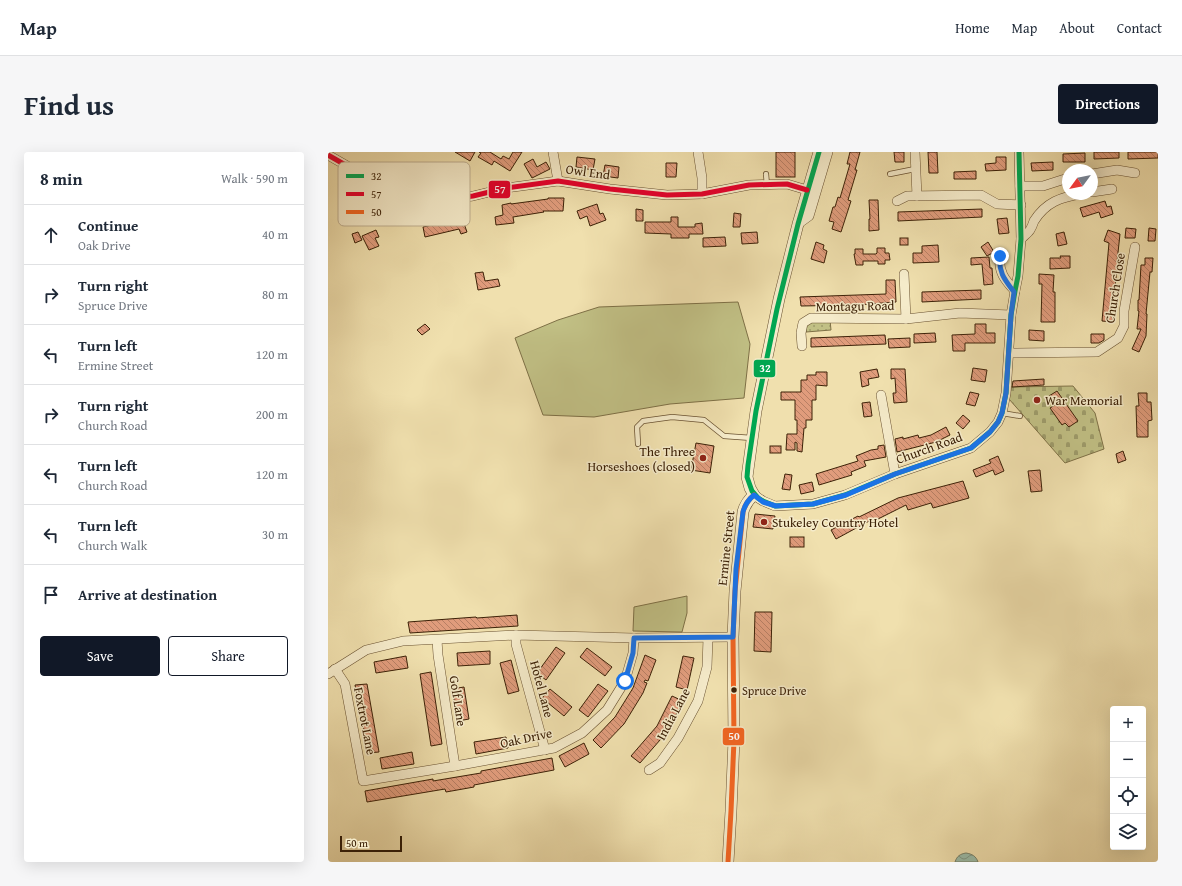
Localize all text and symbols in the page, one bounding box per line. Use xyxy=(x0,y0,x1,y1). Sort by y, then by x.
text: Map xyxy=(20,14,57,42)
text: Home xyxy=(955,18,990,38)
text: Map xyxy=(1012,18,1037,38)
text: About xyxy=(1059,18,1095,38)
text: Contact xyxy=(1117,18,1162,38)
text: Find us xyxy=(24,84,114,125)
button: Directions xyxy=(1058,84,1158,124)
street label: Owl End xyxy=(565,159,611,185)
legend xyxy=(338,162,470,226)
north arrow xyxy=(1062,164,1098,200)
text: 8 min xyxy=(40,166,82,191)
text: 32 xyxy=(371,168,382,184)
text: Walk · 590 m xyxy=(221,169,288,188)
line badge: 57 xyxy=(488,180,511,199)
text: 57 xyxy=(494,181,506,197)
text: 57 xyxy=(371,186,382,202)
text: 50 xyxy=(371,204,382,220)
text: Continue xyxy=(78,215,139,236)
icon: ahead xyxy=(40,224,62,246)
text: 40 m xyxy=(262,225,288,244)
text: Oak Drive xyxy=(78,236,131,255)
route end xyxy=(991,247,1009,265)
street label: Church Close xyxy=(1100,251,1130,325)
text: Turn right xyxy=(78,275,149,296)
icon: right xyxy=(40,284,62,306)
text: 80 m xyxy=(262,285,288,304)
text: Spruce Drive xyxy=(78,296,148,315)
street label: Montagu Road xyxy=(815,296,895,316)
text: Turn left xyxy=(78,335,137,356)
icon: left xyxy=(40,344,62,366)
text: 120 m xyxy=(256,345,288,364)
text: Ermine Street xyxy=(78,356,153,375)
line badge: 32 xyxy=(753,359,776,378)
text: 32 xyxy=(759,360,771,376)
place label: War Memorial xyxy=(1045,391,1123,410)
text: Turn right xyxy=(78,395,149,416)
marker: War Memorial xyxy=(1032,395,1042,405)
icon: right xyxy=(40,404,62,426)
text: 200 m xyxy=(256,405,288,424)
text: Church Road xyxy=(78,416,148,435)
street label: Church Road xyxy=(893,427,965,469)
place label: The Three Horseshoes (closed) xyxy=(587,442,695,476)
marker: The Three Horseshoes (closed) xyxy=(698,453,708,463)
text: Turn left xyxy=(78,455,137,476)
icon: left xyxy=(40,464,62,486)
text: 120 m xyxy=(256,465,288,484)
text: Church Road xyxy=(78,476,148,495)
street label: Ermine Street xyxy=(713,509,739,586)
place label: Stukeley Country Hotel xyxy=(772,513,899,532)
text: Turn left xyxy=(78,515,137,536)
marker: Stukeley Country Hotel xyxy=(759,517,769,527)
icon: left xyxy=(40,524,62,546)
text: 30 m xyxy=(262,525,288,544)
text: Church Walk xyxy=(78,536,147,555)
icon: arrive xyxy=(40,584,62,606)
text: Arrive at destination xyxy=(78,584,217,605)
button: Save xyxy=(40,636,160,676)
button: Share xyxy=(168,636,288,676)
street label: Hotel Lane xyxy=(525,658,559,720)
route start xyxy=(616,672,634,690)
street label: Golf Lane xyxy=(445,674,471,728)
place label: Spruce Drive xyxy=(742,682,807,699)
street label: India Lane xyxy=(651,684,695,744)
marker: Spruce Drive xyxy=(729,685,739,695)
street label: Foxtrot Lane xyxy=(349,686,381,756)
map controls xyxy=(1110,706,1146,850)
button: + xyxy=(1110,706,1146,742)
street label: Oak Drive xyxy=(498,723,554,753)
line badge: 50 xyxy=(722,727,745,746)
text: 50 xyxy=(728,728,740,744)
button: − xyxy=(1110,742,1146,778)
button: locate xyxy=(1110,778,1146,814)
button: layers xyxy=(1110,814,1146,850)
scale bar xyxy=(340,834,402,853)
text: 50 m xyxy=(346,835,368,851)

